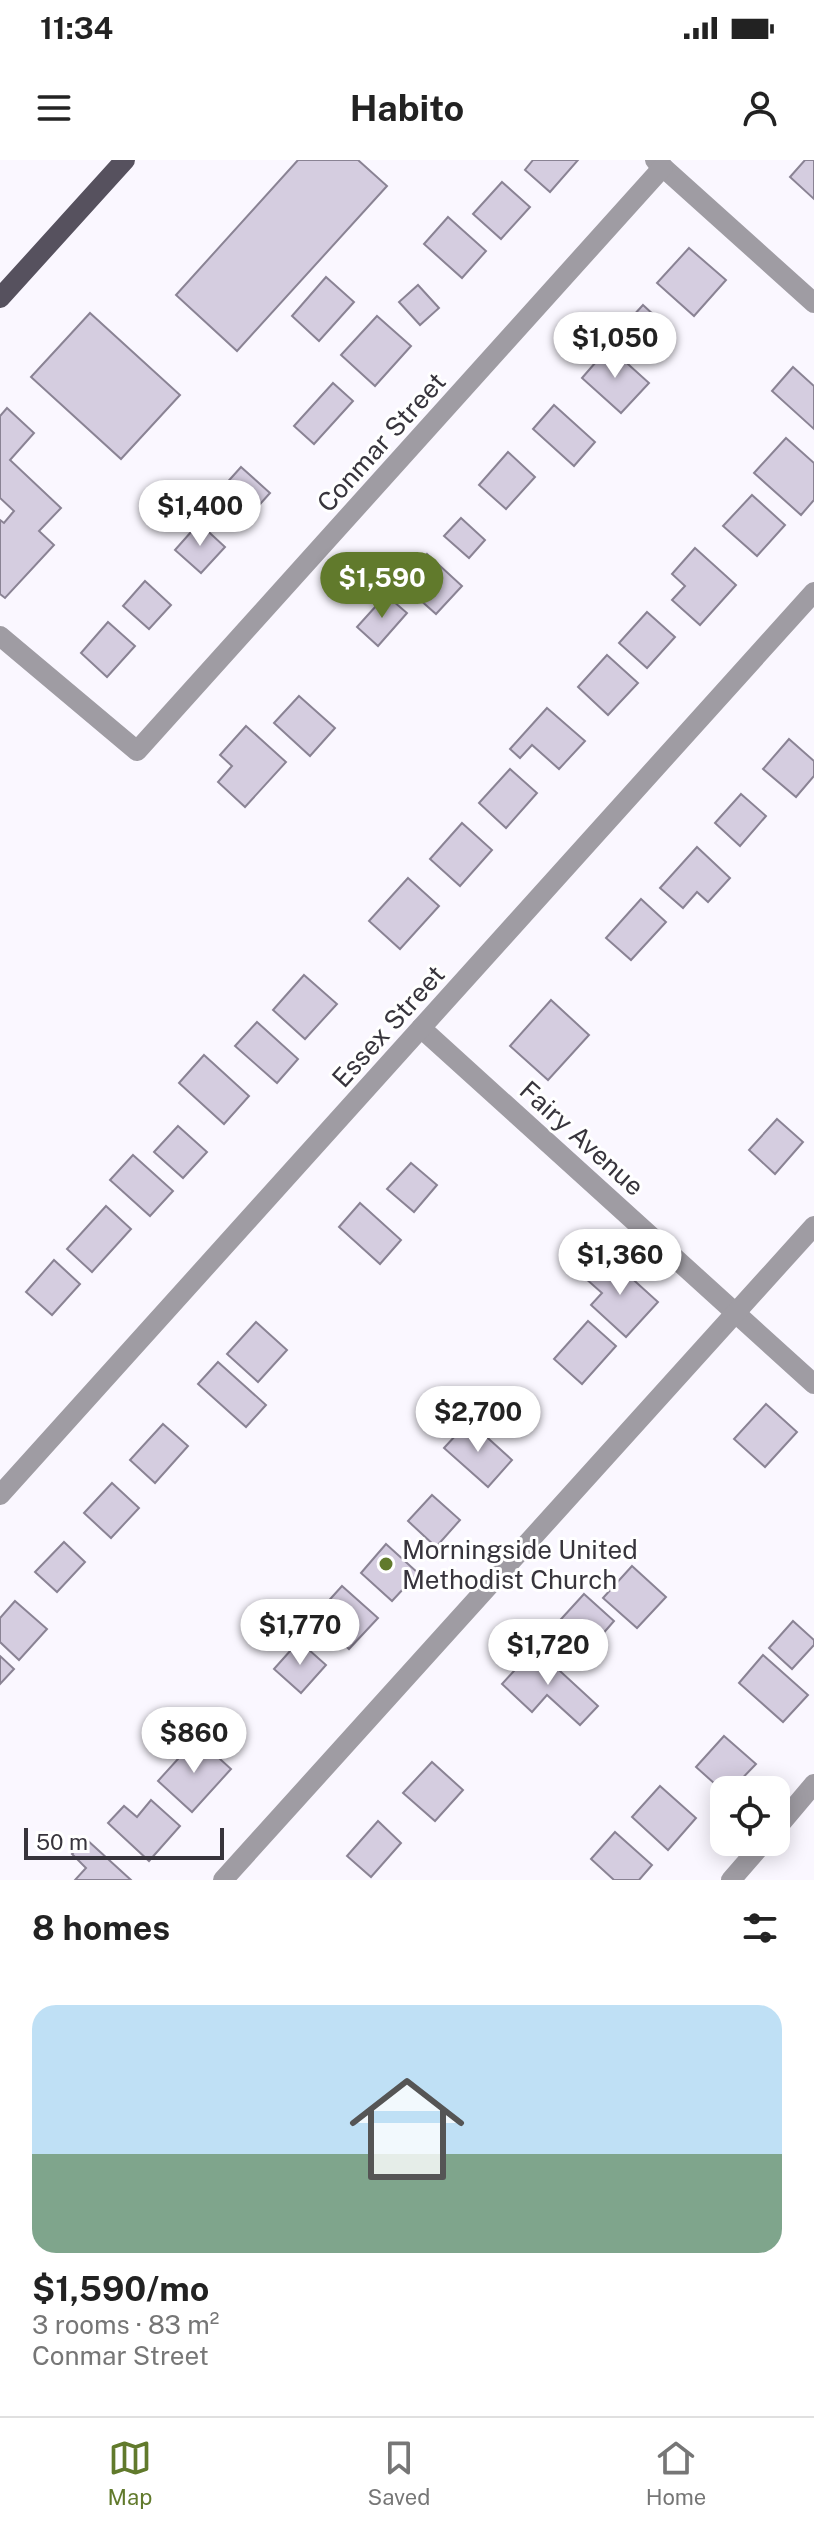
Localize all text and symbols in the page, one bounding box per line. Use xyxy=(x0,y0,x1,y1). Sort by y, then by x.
text: 11:34 xyxy=(40,10,113,46)
icon: menu xyxy=(32,86,76,130)
icon: person xyxy=(738,86,782,130)
text: Habito xyxy=(350,87,464,129)
pin: $1,050 xyxy=(550,312,680,380)
text: $1,050 xyxy=(571,322,659,353)
street label: Conmar Street xyxy=(310,366,452,518)
pin: $1,400 xyxy=(135,480,265,548)
text: $1,400 xyxy=(157,490,243,521)
pin: $1,590 xyxy=(317,552,447,620)
text: $1,590 xyxy=(338,562,426,593)
street label: Essex Street xyxy=(325,959,451,1093)
street label: Fairy Avenue xyxy=(514,1074,650,1202)
pin: $1,360 xyxy=(555,1229,685,1297)
text: $1,360 xyxy=(576,1239,664,1270)
pin: $2,700 xyxy=(413,1386,543,1454)
text: $2,700 xyxy=(434,1396,522,1427)
place label: Morningside United Methodist Church xyxy=(402,1534,638,1595)
marker: Morningside United Methodist Church xyxy=(377,1555,395,1573)
pin: $1,770 xyxy=(235,1599,365,1667)
text: $1,770 xyxy=(258,1609,342,1640)
pin: $1,720 xyxy=(483,1619,613,1687)
text: $1,720 xyxy=(506,1629,590,1660)
pin: $860 xyxy=(147,1707,241,1775)
text: $860 xyxy=(160,1717,228,1748)
map controls xyxy=(710,1776,790,1856)
button: locate xyxy=(710,1776,790,1856)
scale bar xyxy=(24,1824,224,1860)
text: 50 m xyxy=(36,1829,88,1855)
icon: filters xyxy=(738,1906,782,1950)
text: 8 homes xyxy=(32,1908,170,1948)
icon: home xyxy=(335,2057,479,2201)
text: $1,590/mo xyxy=(32,2269,209,2309)
text: 3 rooms · 83 m² xyxy=(32,2309,219,2340)
text: Conmar Street xyxy=(32,2340,209,2371)
tab: Map xyxy=(108,2436,152,2510)
tab: Saved xyxy=(368,2436,430,2510)
tab: Home xyxy=(646,2436,706,2510)

